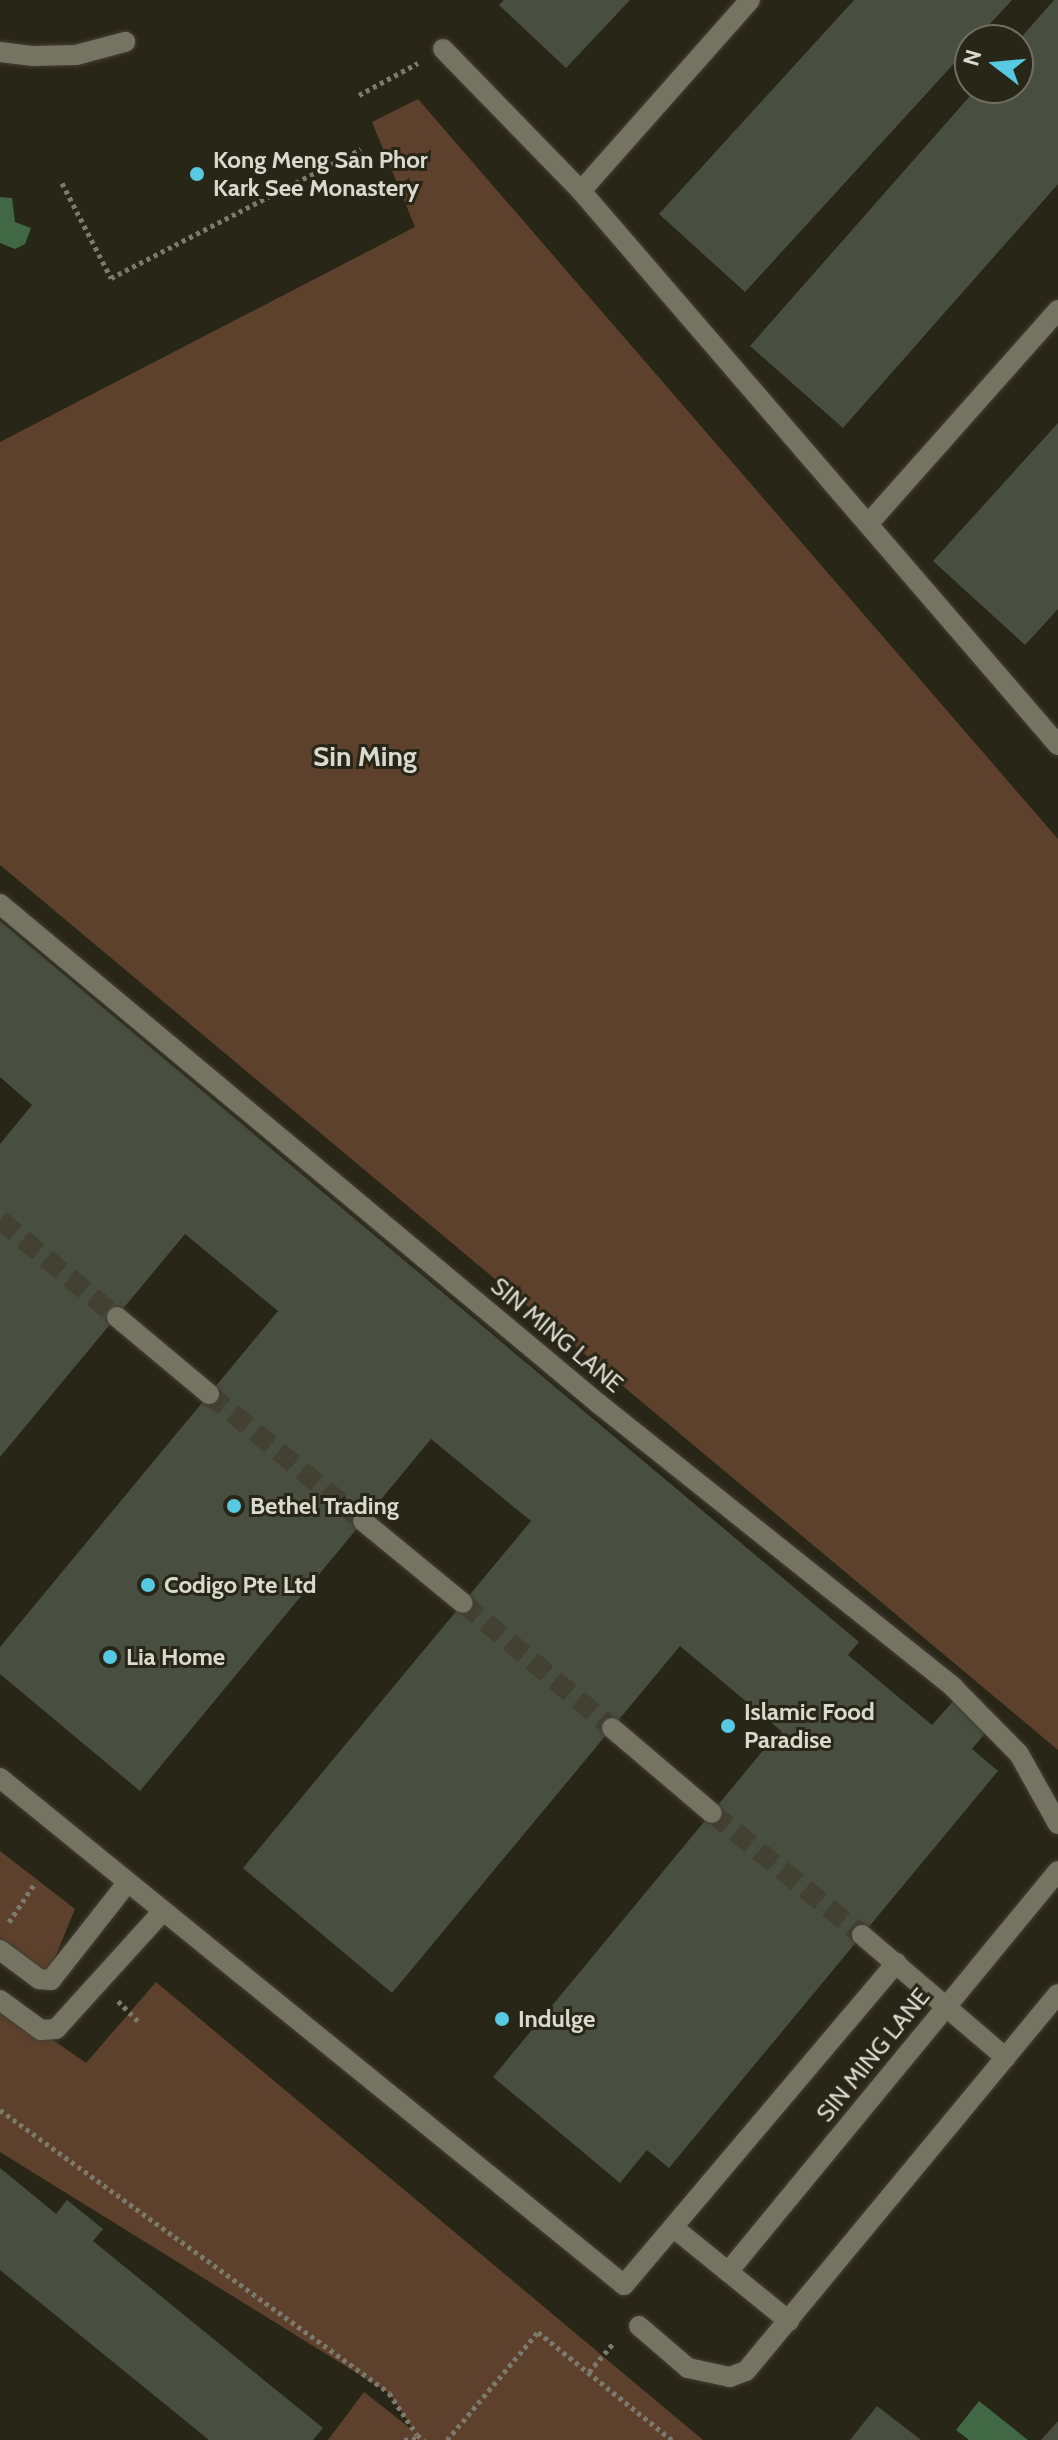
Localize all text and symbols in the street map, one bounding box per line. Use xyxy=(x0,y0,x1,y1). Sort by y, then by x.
north arrow xyxy=(954,24,1034,104)
text: N xyxy=(957,47,987,69)
place label: Kong Meng San Phor Kark See Monastery xyxy=(213,146,428,202)
marker: Kong Meng San Phor Kark See Monastery xyxy=(188,165,206,183)
district label: Sin Ming xyxy=(313,739,417,773)
street label: SIN MING LANE xyxy=(485,1271,629,1399)
place label: Bethel Trading xyxy=(250,1492,399,1520)
marker: Bethel Trading xyxy=(225,1497,243,1515)
place label: Codigo Pte Ltd xyxy=(164,1571,316,1599)
marker: Codigo Pte Ltd xyxy=(139,1576,157,1594)
place label: Lia Home xyxy=(126,1643,225,1671)
marker: Lia Home xyxy=(101,1648,119,1666)
place label: Islamic Food Paradise xyxy=(744,1698,875,1754)
marker: Islamic Food Paradise xyxy=(719,1717,737,1735)
street label: SIN MING LANE xyxy=(810,1982,936,2128)
place label: Indulge xyxy=(518,2005,595,2033)
marker: Indulge xyxy=(493,2010,511,2028)

